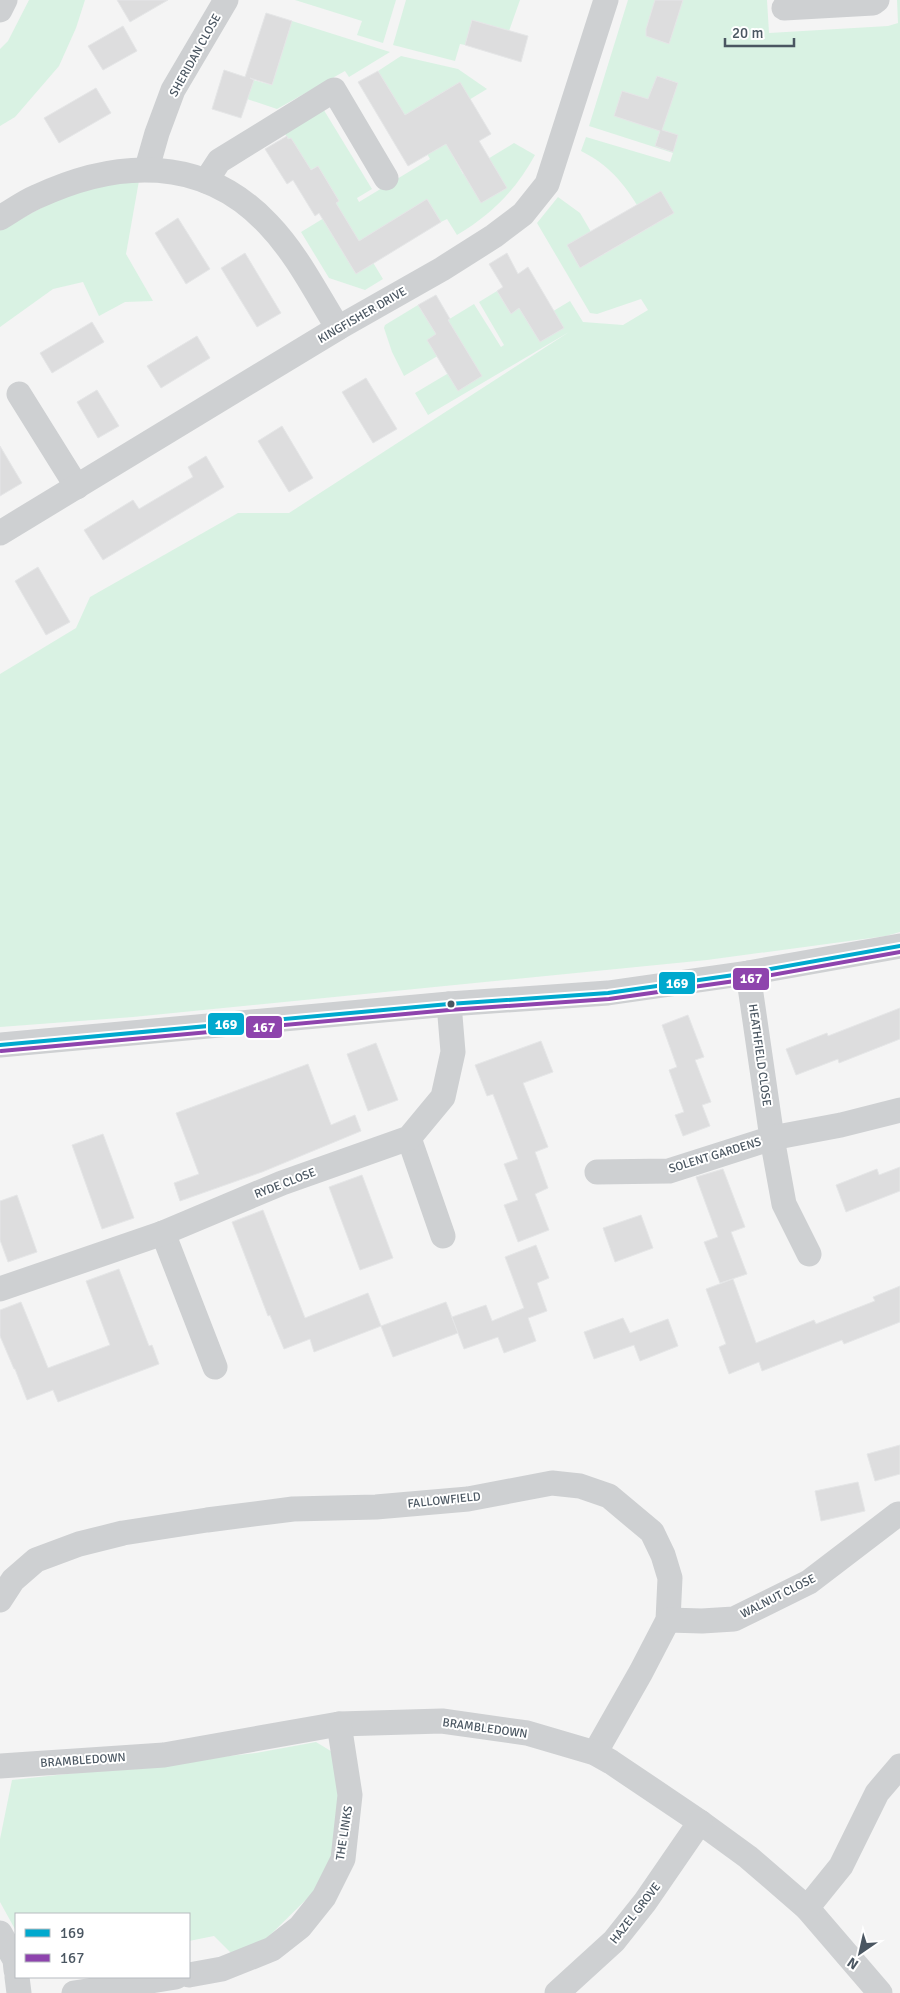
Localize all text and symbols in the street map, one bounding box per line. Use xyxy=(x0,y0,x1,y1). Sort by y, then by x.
street label: SHERIDAN CLOSE xyxy=(166,11,225,99)
scale bar xyxy=(725,15,794,47)
text: 20 m xyxy=(732,24,763,42)
street label: KINGFISHER DRIVE xyxy=(315,284,409,347)
line badge: 167 xyxy=(732,967,770,991)
text: 167 xyxy=(740,970,763,987)
line badge: 169 xyxy=(658,971,696,995)
text: 169 xyxy=(666,975,689,992)
unlabelled marker xyxy=(446,999,456,1009)
street label: HEATHFIELD CLOSE xyxy=(745,1003,774,1107)
line badge: 169 xyxy=(207,1012,245,1036)
line badge: 167 xyxy=(245,1015,283,1039)
text: 169 xyxy=(215,1016,238,1033)
text: 167 xyxy=(253,1019,276,1036)
street label: SOLENT GARDENS xyxy=(667,1134,763,1177)
street label: RYDE CLOSE xyxy=(252,1165,318,1202)
street label: FALLOWFIELD xyxy=(407,1489,482,1512)
street label: WALNUT CLOSE xyxy=(738,1571,819,1622)
street label: BRAMBLEDOWN xyxy=(441,1715,528,1742)
street label: BRAMBLEDOWN xyxy=(40,1750,126,1771)
street label: THE LINKS xyxy=(333,1804,356,1861)
street label: HAZEL GROVE xyxy=(607,1879,664,1947)
legend xyxy=(15,1913,190,1978)
text: 169 xyxy=(60,1924,84,1942)
north arrow xyxy=(835,1928,885,1978)
text: 167 xyxy=(60,1949,84,1967)
text: N xyxy=(844,1954,862,1973)

